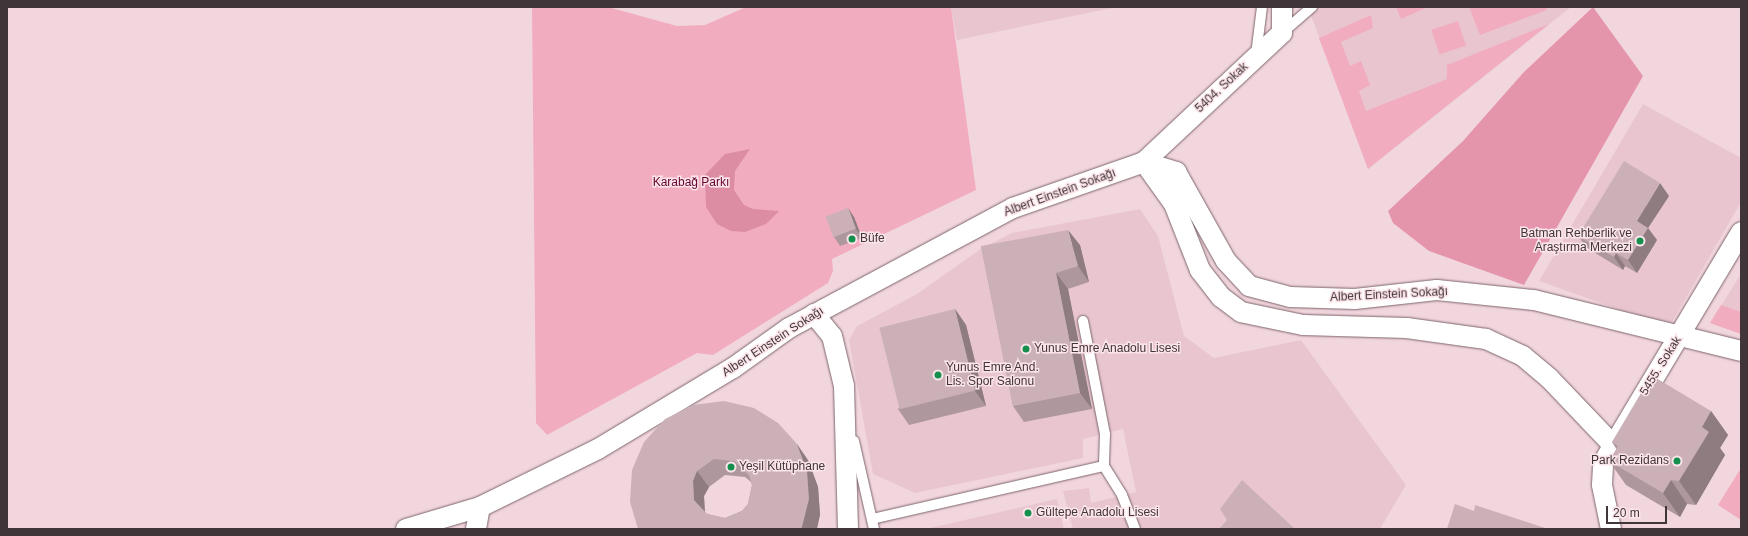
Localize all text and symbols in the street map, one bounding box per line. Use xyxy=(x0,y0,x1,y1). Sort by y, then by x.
street label: 5404. Sokak xyxy=(1193,60,1251,116)
street label: Albert Einstein Sokağı xyxy=(1002,166,1118,220)
park label: Karabağ Parkı xyxy=(653,176,729,190)
place label: Batman Rehberlik ve Araştırma Merkezi xyxy=(1521,227,1632,255)
place label: Büfe xyxy=(860,232,885,246)
marker: Büfe xyxy=(847,234,857,244)
marker: Batman Rehberlik ve Araştırma Merkezi xyxy=(1635,236,1645,246)
street label: Albert Einstein Sokağı xyxy=(1330,285,1448,305)
street label: Albert Einstein Sokağı xyxy=(720,304,826,380)
street label: 5455. Sokak xyxy=(1637,334,1685,398)
place label: Yunus Emre Anadolu Lisesi xyxy=(1034,342,1181,356)
marker: Yunus Emre Anadolu Lisesi xyxy=(1021,344,1031,354)
place label: Yunus Emre And. Lis. Spor Salonu xyxy=(946,361,1039,389)
marker: Yunus Emre And. Lis. Spor Salonu xyxy=(933,370,943,380)
place label: Park Rezidans xyxy=(1591,454,1669,468)
marker: Park Rezidans xyxy=(1672,456,1682,466)
place label: Yeşil Kütüphane xyxy=(739,460,825,474)
marker: Yeşil Kütüphane xyxy=(726,462,736,472)
scale bar xyxy=(1608,498,1669,524)
place label: Gültepe Anadolu Lisesi xyxy=(1036,506,1159,520)
text: 20 m xyxy=(1613,506,1640,520)
marker: Gültepe Anadolu Lisesi xyxy=(1023,508,1033,518)

